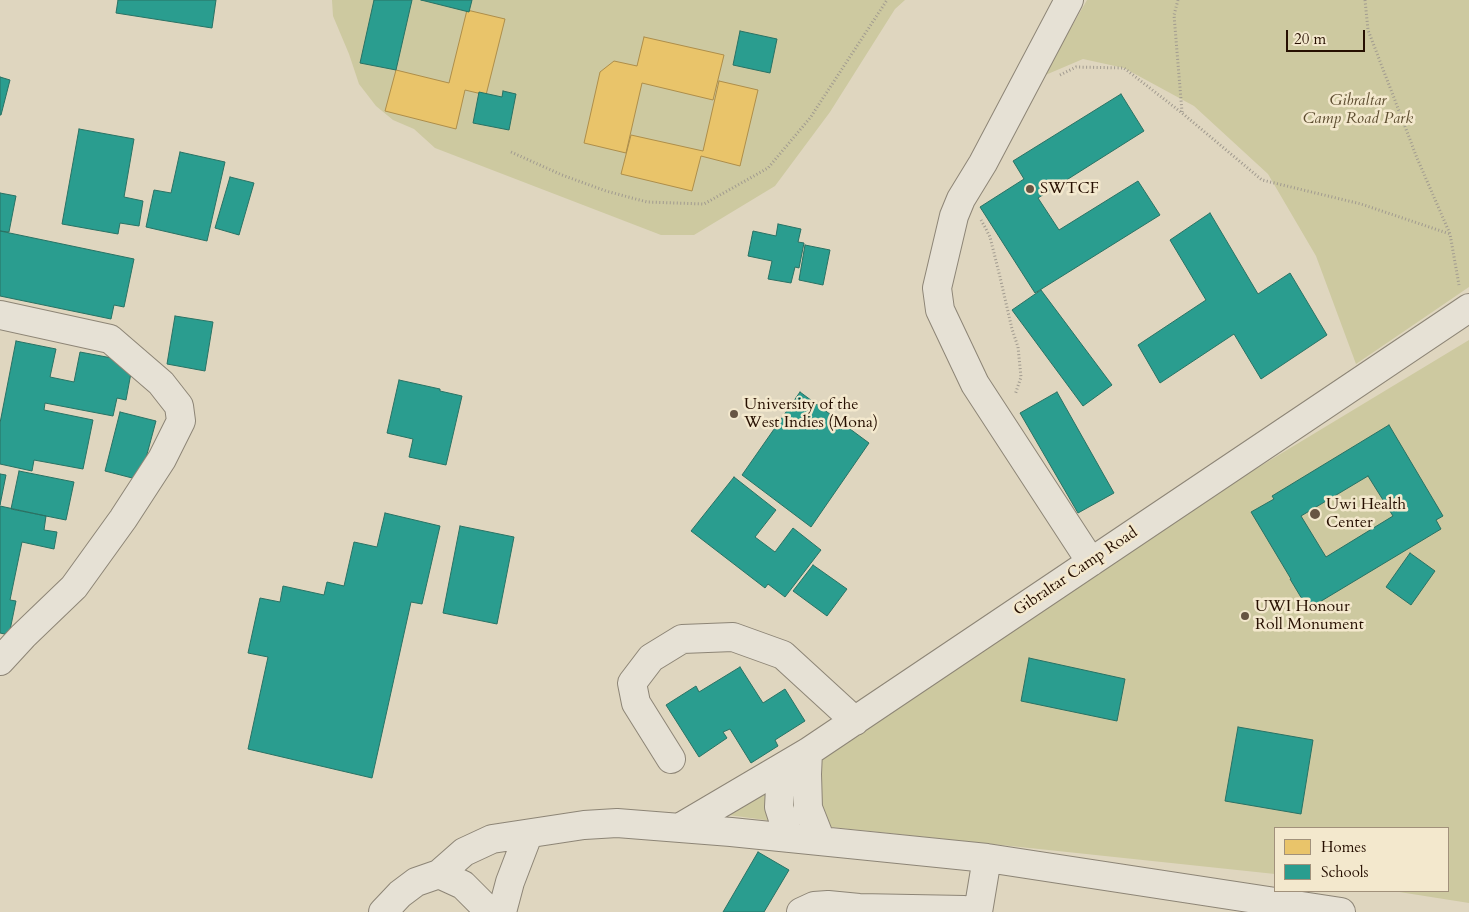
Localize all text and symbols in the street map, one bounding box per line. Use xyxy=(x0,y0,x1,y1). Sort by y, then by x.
scale bar xyxy=(1289,20,1368,52)
text: 20 m xyxy=(1294,29,1326,49)
park label: Gibraltar Camp Road Park xyxy=(1303,91,1413,129)
place label: SWTCF xyxy=(1040,179,1099,199)
marker: SWTCF xyxy=(1024,183,1036,195)
place label: University of the West Indies (Mona) xyxy=(744,395,878,433)
marker: University of the West Indies (Mona) xyxy=(728,408,740,420)
place label: Uwi Health Center xyxy=(1326,495,1406,533)
marker: Uwi Health Center xyxy=(1308,507,1322,521)
street label: Gibraltar Camp Road xyxy=(1010,523,1142,621)
place label: UWI Honour Roll Monument xyxy=(1255,597,1364,635)
marker: UWI Honour Roll Monument xyxy=(1239,610,1251,622)
legend xyxy=(1274,827,1449,892)
text: Homes xyxy=(1321,837,1366,857)
text: Schools xyxy=(1321,862,1369,882)

